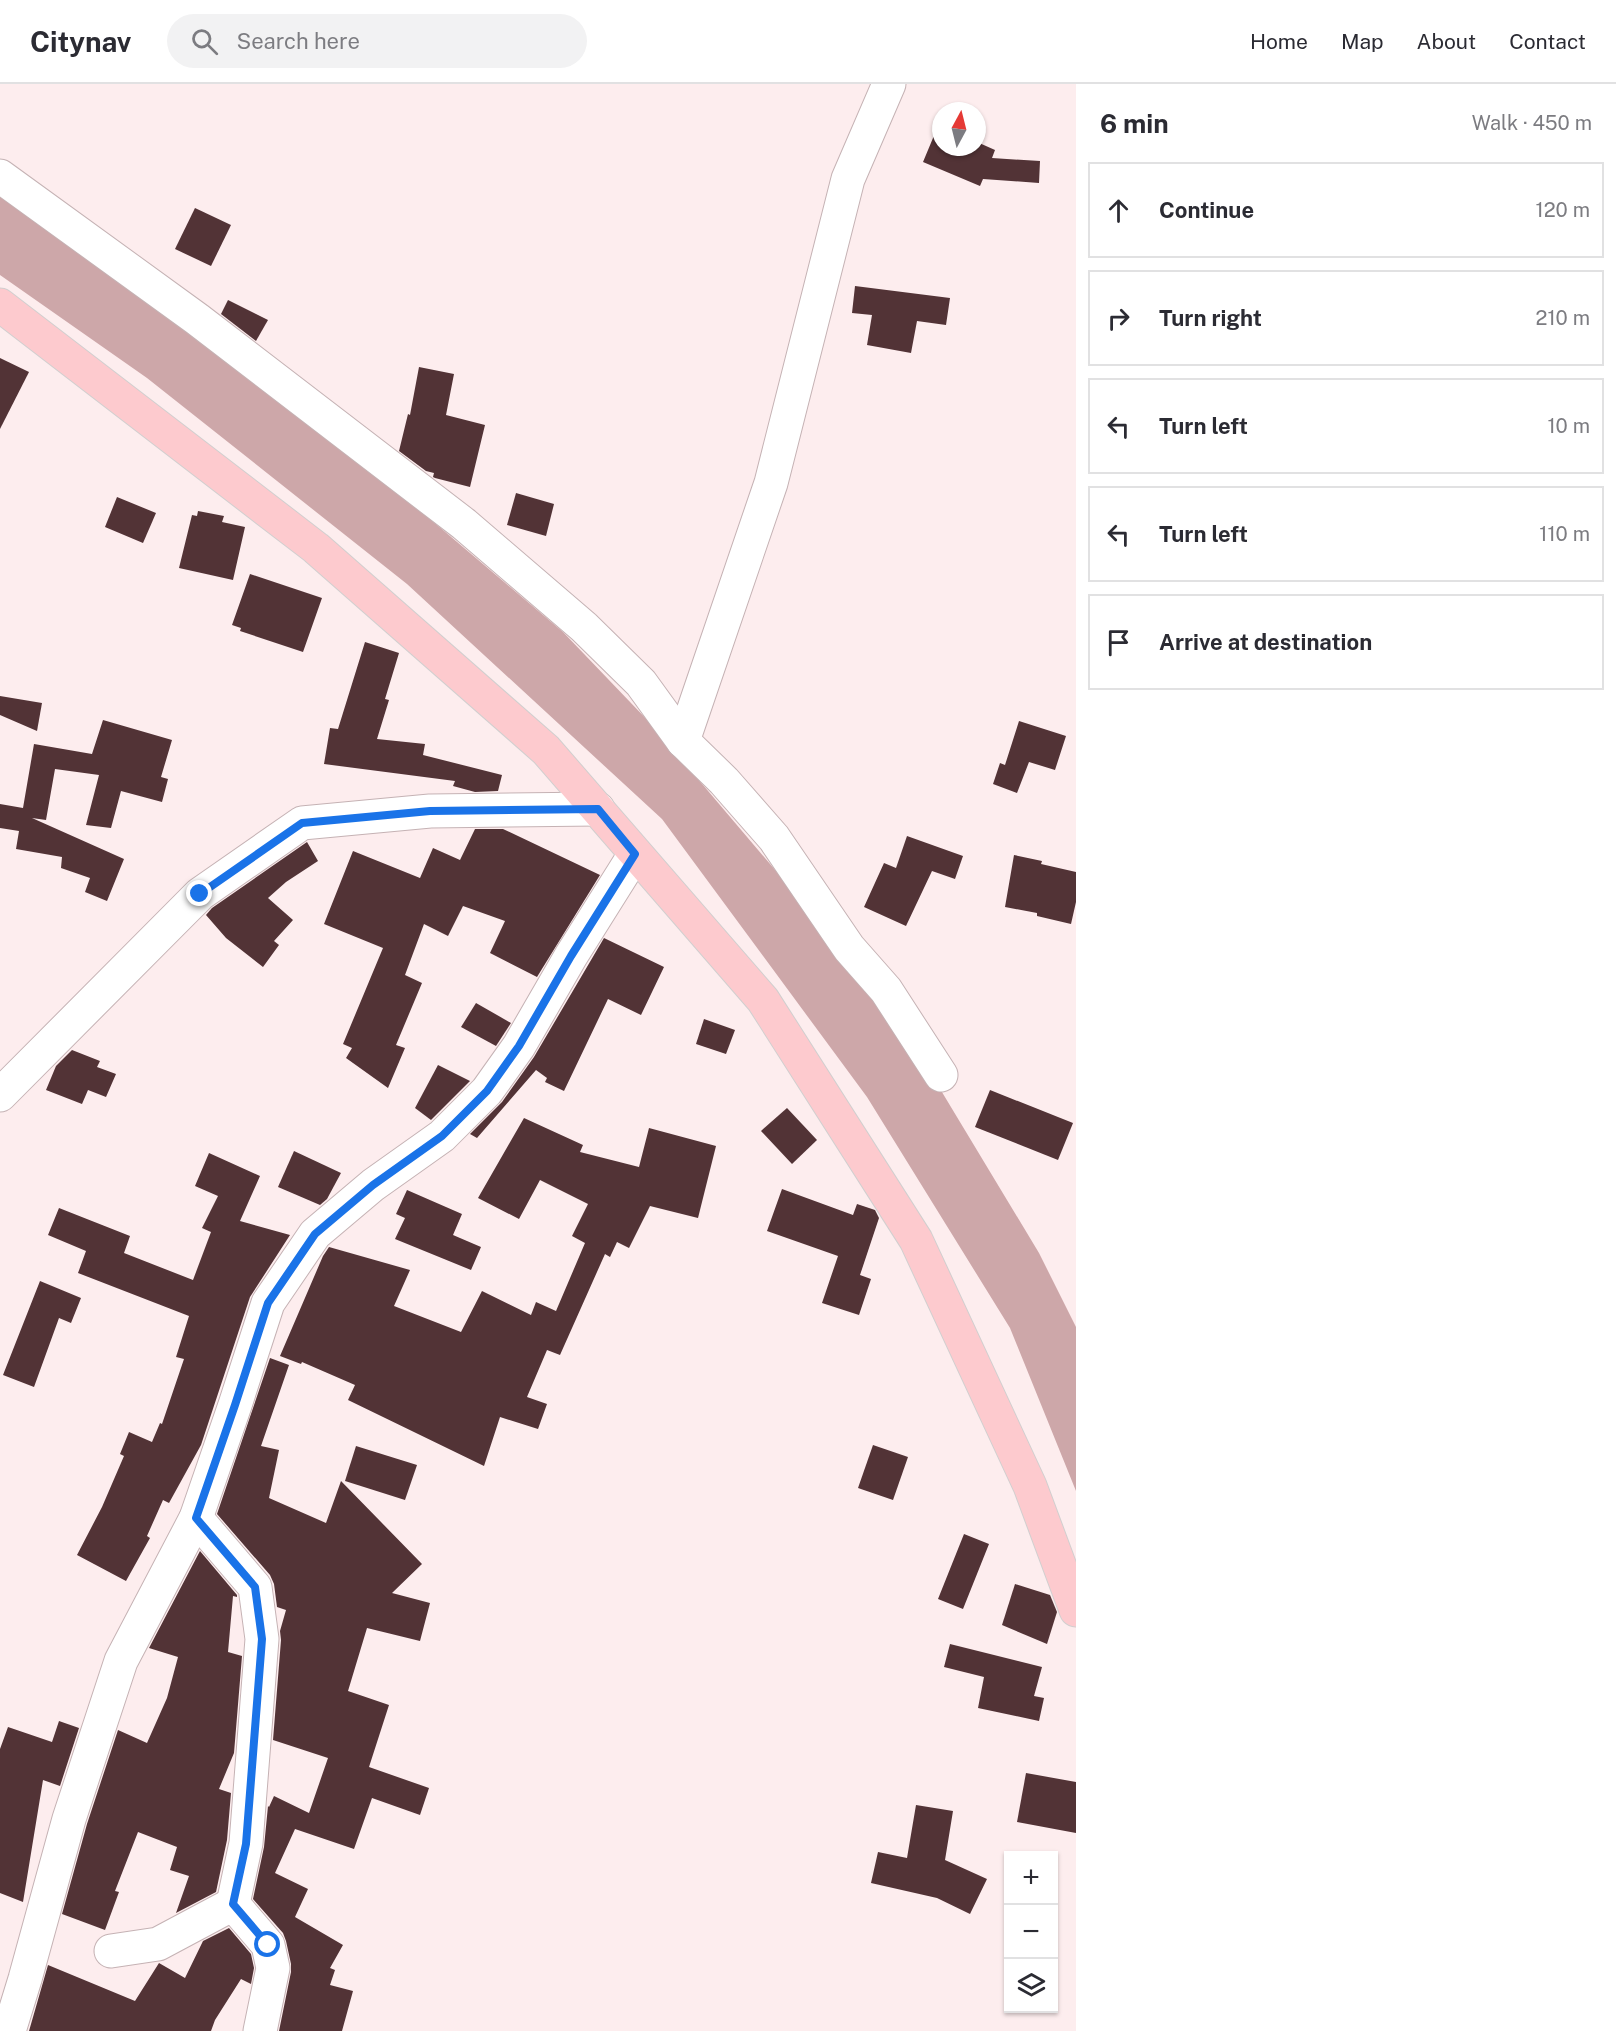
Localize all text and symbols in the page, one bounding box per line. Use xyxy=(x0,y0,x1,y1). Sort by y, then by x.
search box xyxy=(167,14,587,68)
text: Citynav xyxy=(30,25,131,58)
icon: search xyxy=(188,25,221,58)
text: Search here xyxy=(236,28,360,54)
text: Home xyxy=(1250,29,1308,54)
text: Map xyxy=(1341,29,1384,54)
text: About xyxy=(1417,29,1476,54)
text: Contact xyxy=(1509,29,1586,54)
north arrow xyxy=(932,102,986,156)
text: 6 min xyxy=(1100,108,1169,139)
text: Walk · 450 m xyxy=(1472,111,1592,135)
icon: ahead xyxy=(1102,194,1135,227)
text: Continue xyxy=(1159,197,1254,223)
text: 120 m xyxy=(1536,198,1590,222)
icon: right xyxy=(1102,302,1135,335)
text: Turn right xyxy=(1159,305,1262,331)
text: 210 m xyxy=(1536,306,1590,330)
icon: left xyxy=(1102,410,1135,443)
text: Turn left xyxy=(1159,413,1248,439)
text: 10 m xyxy=(1547,414,1590,438)
icon: left xyxy=(1102,518,1135,551)
text: Turn left xyxy=(1159,521,1248,547)
text: 110 m xyxy=(1539,522,1590,546)
icon: arrive xyxy=(1102,626,1135,659)
text: Arrive at destination xyxy=(1159,629,1372,655)
route end xyxy=(186,880,212,906)
map controls xyxy=(1004,1851,1058,2013)
button: + xyxy=(1004,1851,1058,1905)
button: − xyxy=(1004,1905,1058,1959)
route start xyxy=(254,1931,280,1957)
button: layers xyxy=(1004,1959,1058,2013)

